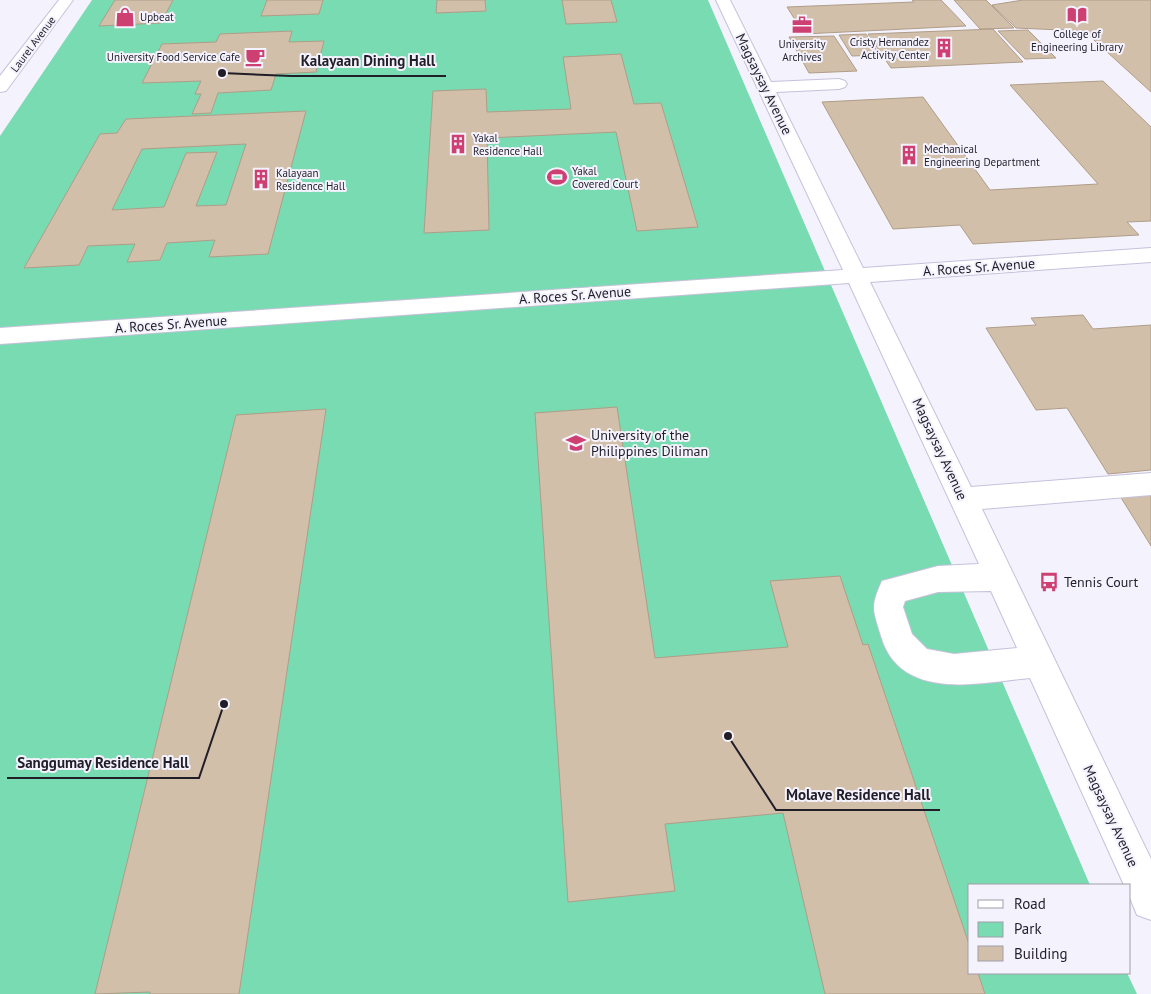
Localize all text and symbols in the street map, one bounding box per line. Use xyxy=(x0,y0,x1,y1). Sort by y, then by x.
library icon: College of Engineering Library xyxy=(1066,4,1088,26)
shop icon: Upbeat xyxy=(114,6,136,28)
place label: Upbeat xyxy=(140,10,174,24)
street label: Laurel Avenue xyxy=(7,13,59,75)
office icon: University Archives xyxy=(791,14,813,36)
place label: College of Engineering Library xyxy=(1031,27,1124,54)
street label: Magsaysay Avenue xyxy=(732,30,796,138)
place label: Cristy Hernandez Activity Center xyxy=(850,35,929,62)
place label: University Archives xyxy=(778,37,826,64)
building icon: Cristy Hernandez Activity Center xyxy=(933,37,955,59)
cafe icon: University Food Service Cafe xyxy=(244,46,266,68)
callout: Kalayaan Dining Hall xyxy=(291,46,446,76)
place label: University Food Service Cafe xyxy=(107,50,240,64)
text: Kalayaan Dining Hall xyxy=(301,51,436,70)
place label: Yakal Residence Hall xyxy=(473,131,543,158)
building icon: Yakal Residence Hall xyxy=(447,133,469,155)
place label: Mechanical Engineering Department xyxy=(924,142,1040,169)
building icon: Mechanical Engineering Department xyxy=(898,144,920,166)
place label: Yakal Covered Court xyxy=(572,164,638,191)
place label: Kalayaan Residence Hall xyxy=(276,166,346,193)
sports icon: Yakal Covered Court xyxy=(546,166,568,188)
building icon: Kalayaan Residence Hall xyxy=(250,168,272,190)
street label: A. Roces Sr. Avenue xyxy=(922,254,1036,280)
street label: A. Roces Sr. Avenue xyxy=(518,282,632,308)
street label: A. Roces Sr. Avenue xyxy=(114,311,228,337)
street label: Magsaysay Avenue xyxy=(908,395,972,503)
place label: University of the Philippines Diliman xyxy=(591,426,708,460)
school or university icon: University of the Philippines Diliman xyxy=(565,432,587,454)
bus stop icon: Tennis Court xyxy=(1038,571,1060,593)
place label: Tennis Court xyxy=(1064,573,1139,591)
callout: Sanggumay Residence Hall xyxy=(7,748,199,778)
text: Sanggumay Residence Hall xyxy=(17,753,189,772)
street label: Magsaysay Avenue xyxy=(1079,762,1143,870)
callout: Molave Residence Hall xyxy=(776,780,940,810)
text: Molave Residence Hall xyxy=(786,785,931,804)
legend xyxy=(968,884,1131,974)
text: Road xyxy=(1014,894,1046,913)
text: Park xyxy=(1014,919,1042,938)
text: Building xyxy=(1014,944,1068,963)

